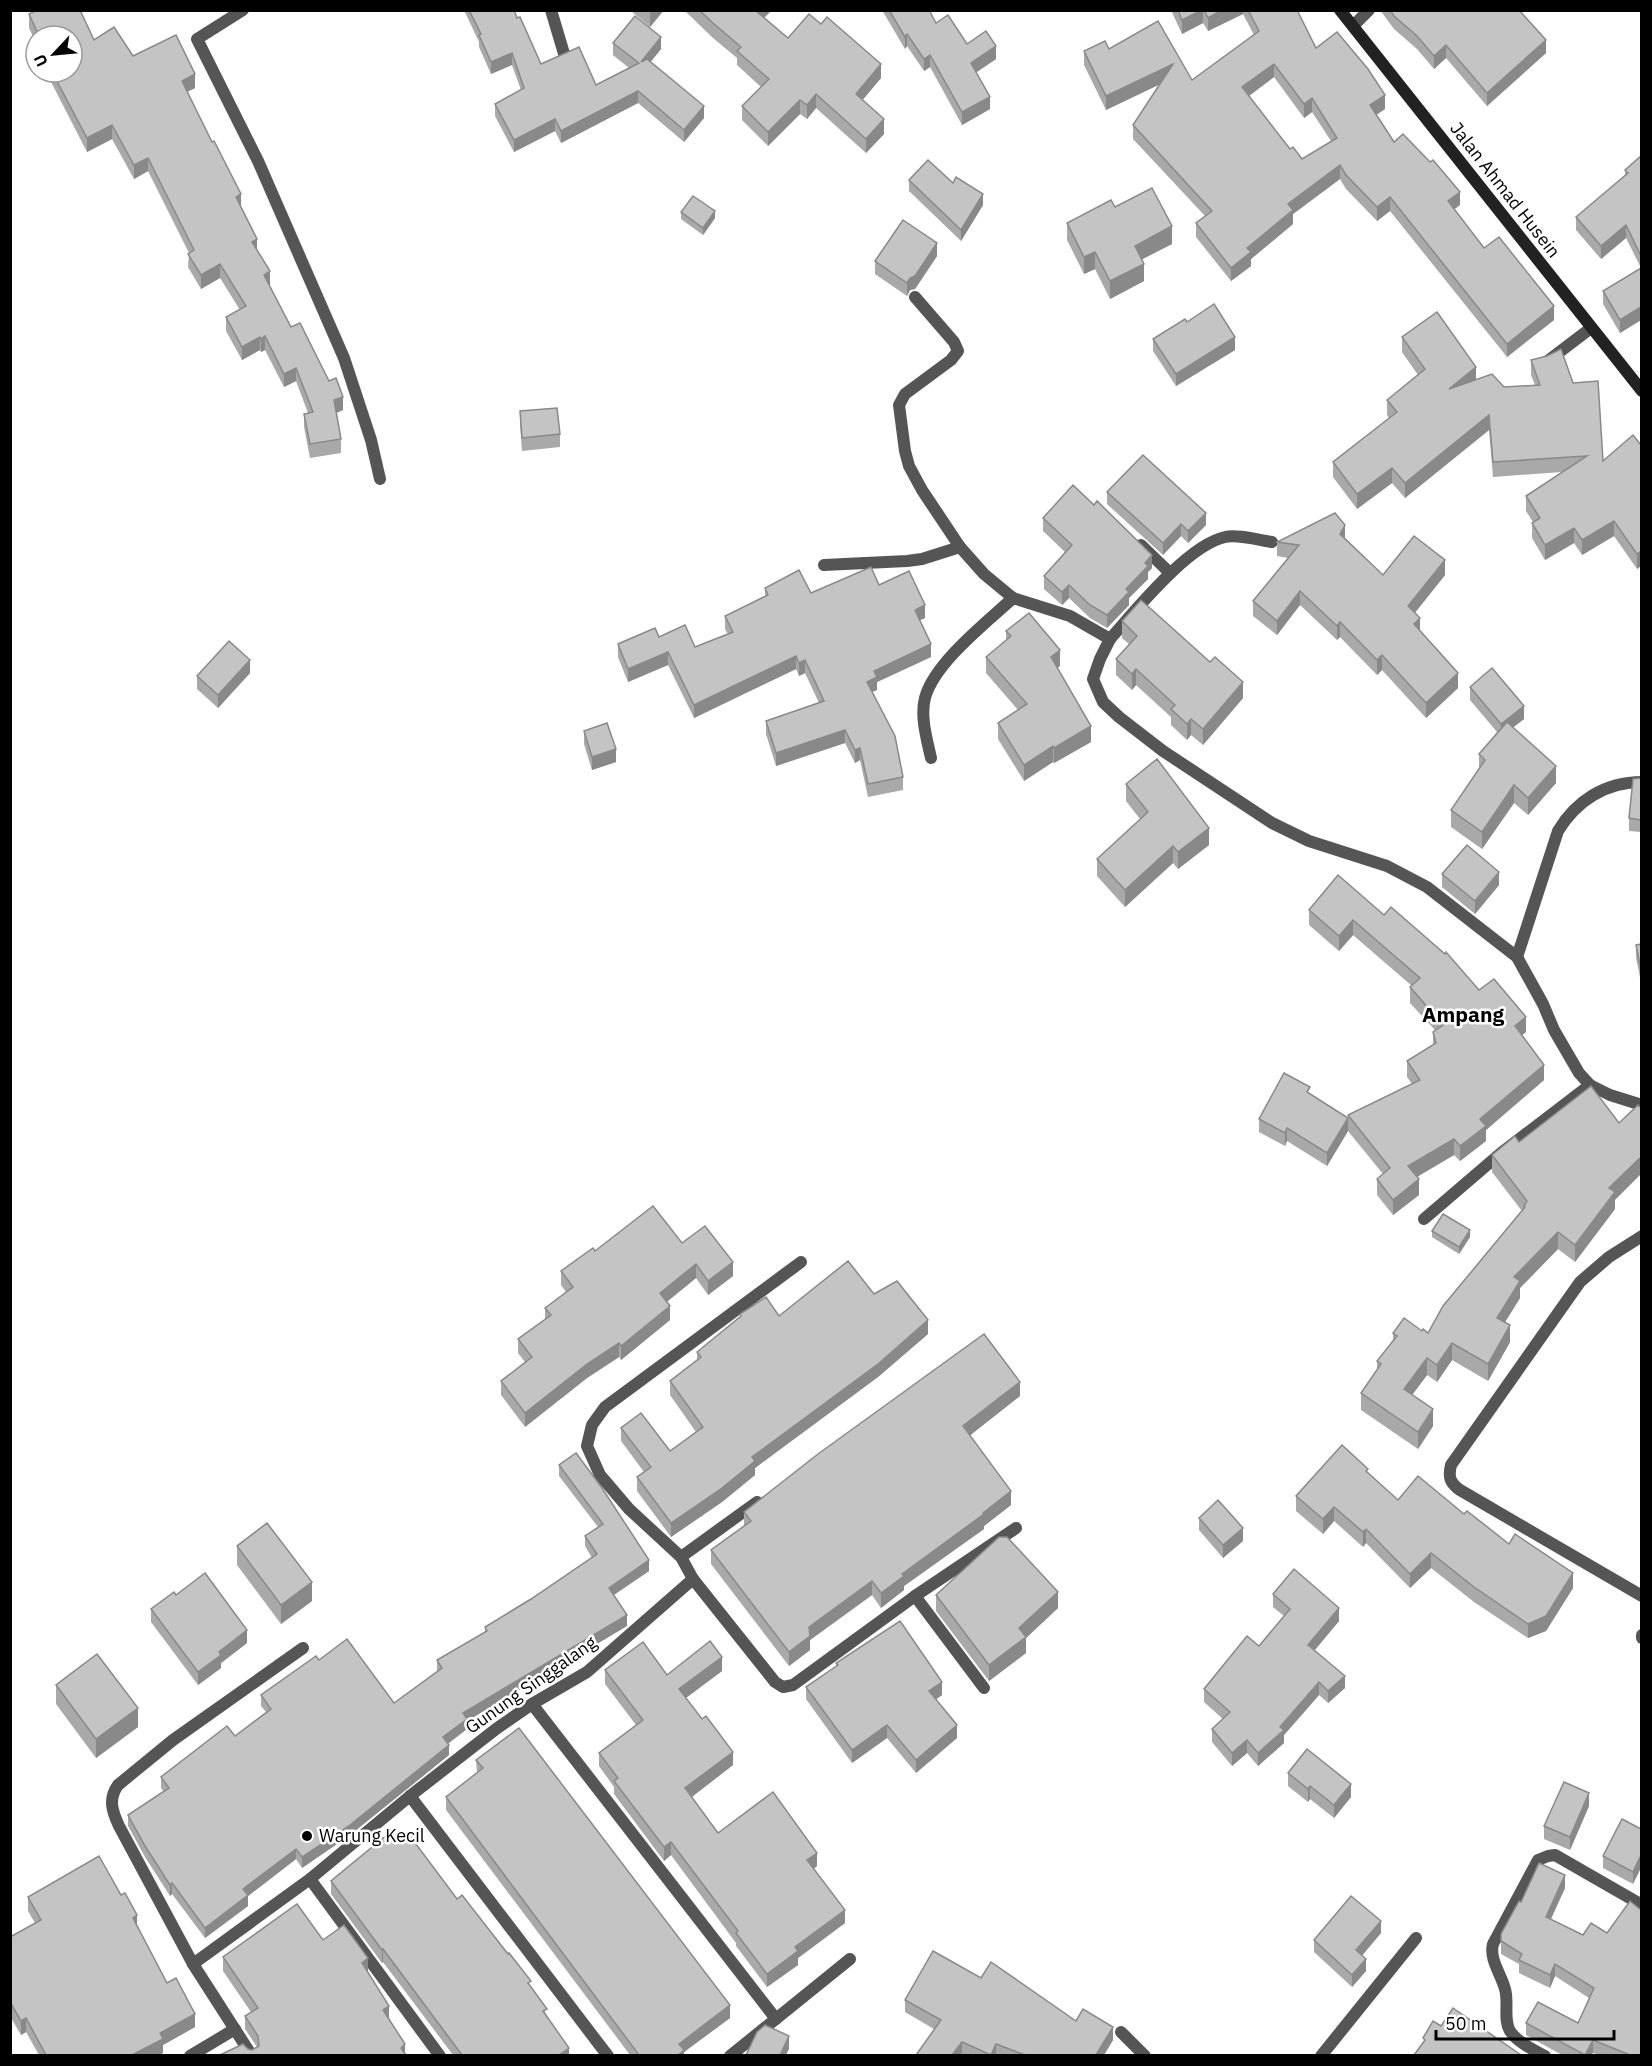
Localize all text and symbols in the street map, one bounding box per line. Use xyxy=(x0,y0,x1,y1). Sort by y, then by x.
north arrow xyxy=(24,24,84,84)
text: U xyxy=(29,51,52,70)
street label: Jalan Ahmad Husein xyxy=(1445,117,1566,262)
district label: Ampang xyxy=(1422,1000,1504,1028)
street label: Gunung Singgalang xyxy=(461,1630,601,1739)
place label: Warung Kecil xyxy=(319,1824,425,1847)
marker: Warung Kecil xyxy=(300,1829,314,1843)
scale bar xyxy=(1436,2003,1614,2041)
text: 50 m xyxy=(1445,2012,1487,2035)

